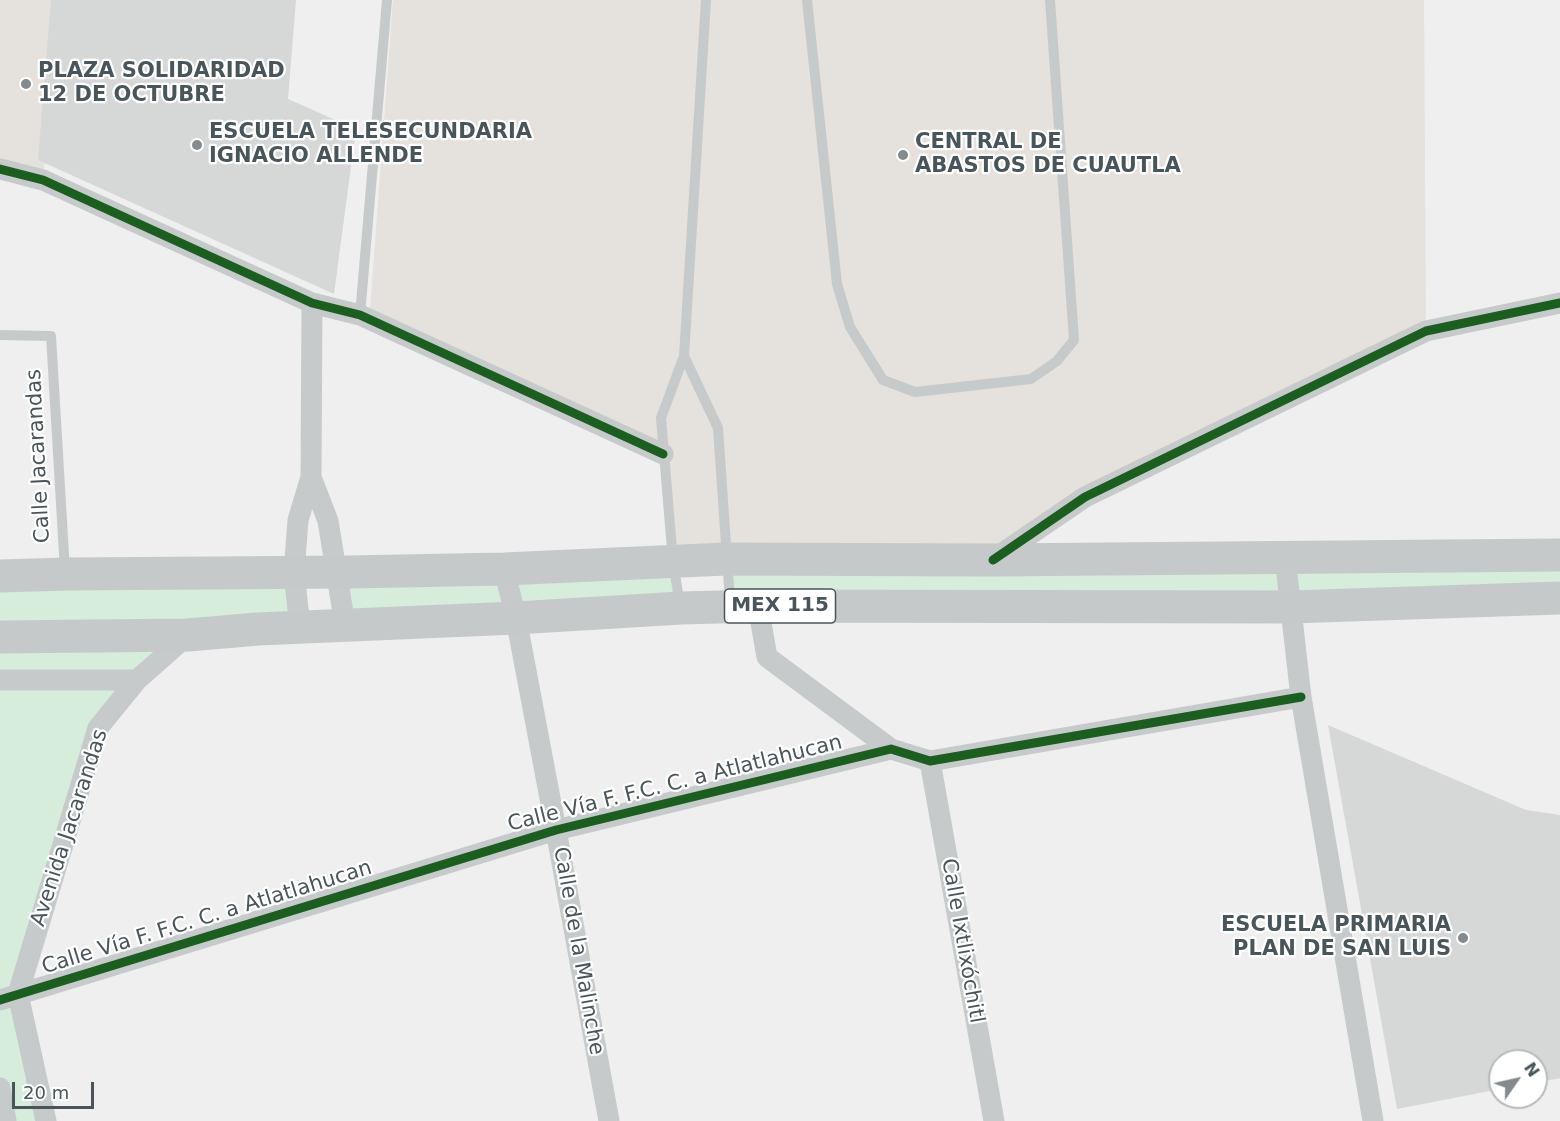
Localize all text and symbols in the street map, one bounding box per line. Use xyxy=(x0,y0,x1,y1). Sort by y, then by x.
place label: PLAZA SOLIDARIDAD 12 DE OCTUBRE xyxy=(38,59,285,109)
marker: PLAZA SOLIDARIDAD 12 DE OCTUBRE xyxy=(19,77,33,91)
place label: ESCUELA TELESECUNDARIA IGNACIO ALLENDE xyxy=(209,120,532,170)
place label: CENTRAL DE ABASTOS DE CUAUTLA xyxy=(915,130,1181,180)
marker: ESCUELA TELESECUNDARIA IGNACIO ALLENDE xyxy=(190,138,204,152)
marker: CENTRAL DE ABASTOS DE CUAUTLA xyxy=(896,148,910,162)
street label: Calle Jacarandas xyxy=(22,368,56,544)
road number: MEX 115 xyxy=(724,589,836,623)
street label: Avenida Jacarandas xyxy=(26,726,114,930)
street label: Calle Vía F. F.C. C. a Atlatlahucan xyxy=(505,730,845,838)
street label: Calle de la Malinche xyxy=(547,845,609,1057)
street label: Calle Vía F. F.C. C. a Atlatlahucan xyxy=(39,856,375,980)
street label: Calle Ixtlixóchitl xyxy=(935,857,989,1025)
place label: ESCUELA PRIMARIA PLAN DE SAN LUIS xyxy=(1221,913,1451,963)
marker: ESCUELA PRIMARIA PLAN DE SAN LUIS xyxy=(1456,931,1470,945)
north arrow xyxy=(1488,1049,1548,1109)
text: N xyxy=(1520,1059,1543,1081)
scale bar xyxy=(15,1070,98,1108)
text: 20 m xyxy=(23,1082,69,1103)

